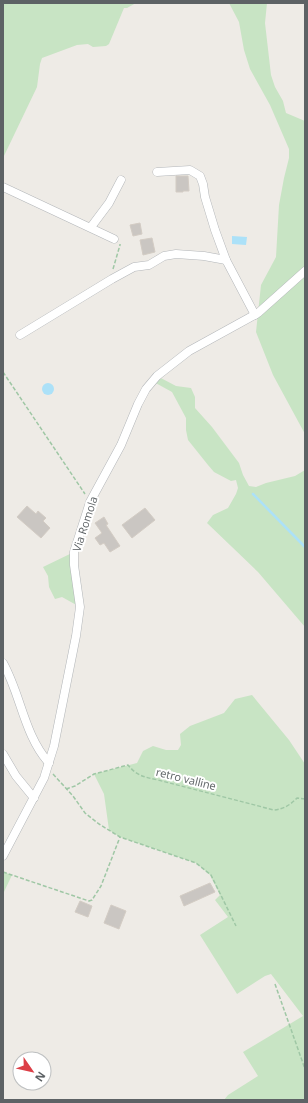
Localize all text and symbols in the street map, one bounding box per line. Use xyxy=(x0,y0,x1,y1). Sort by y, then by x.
street label: Via Romola xyxy=(69,494,101,553)
street label: retro valline xyxy=(155,764,218,793)
north arrow xyxy=(12,1051,52,1091)
text: N xyxy=(32,1069,49,1085)

